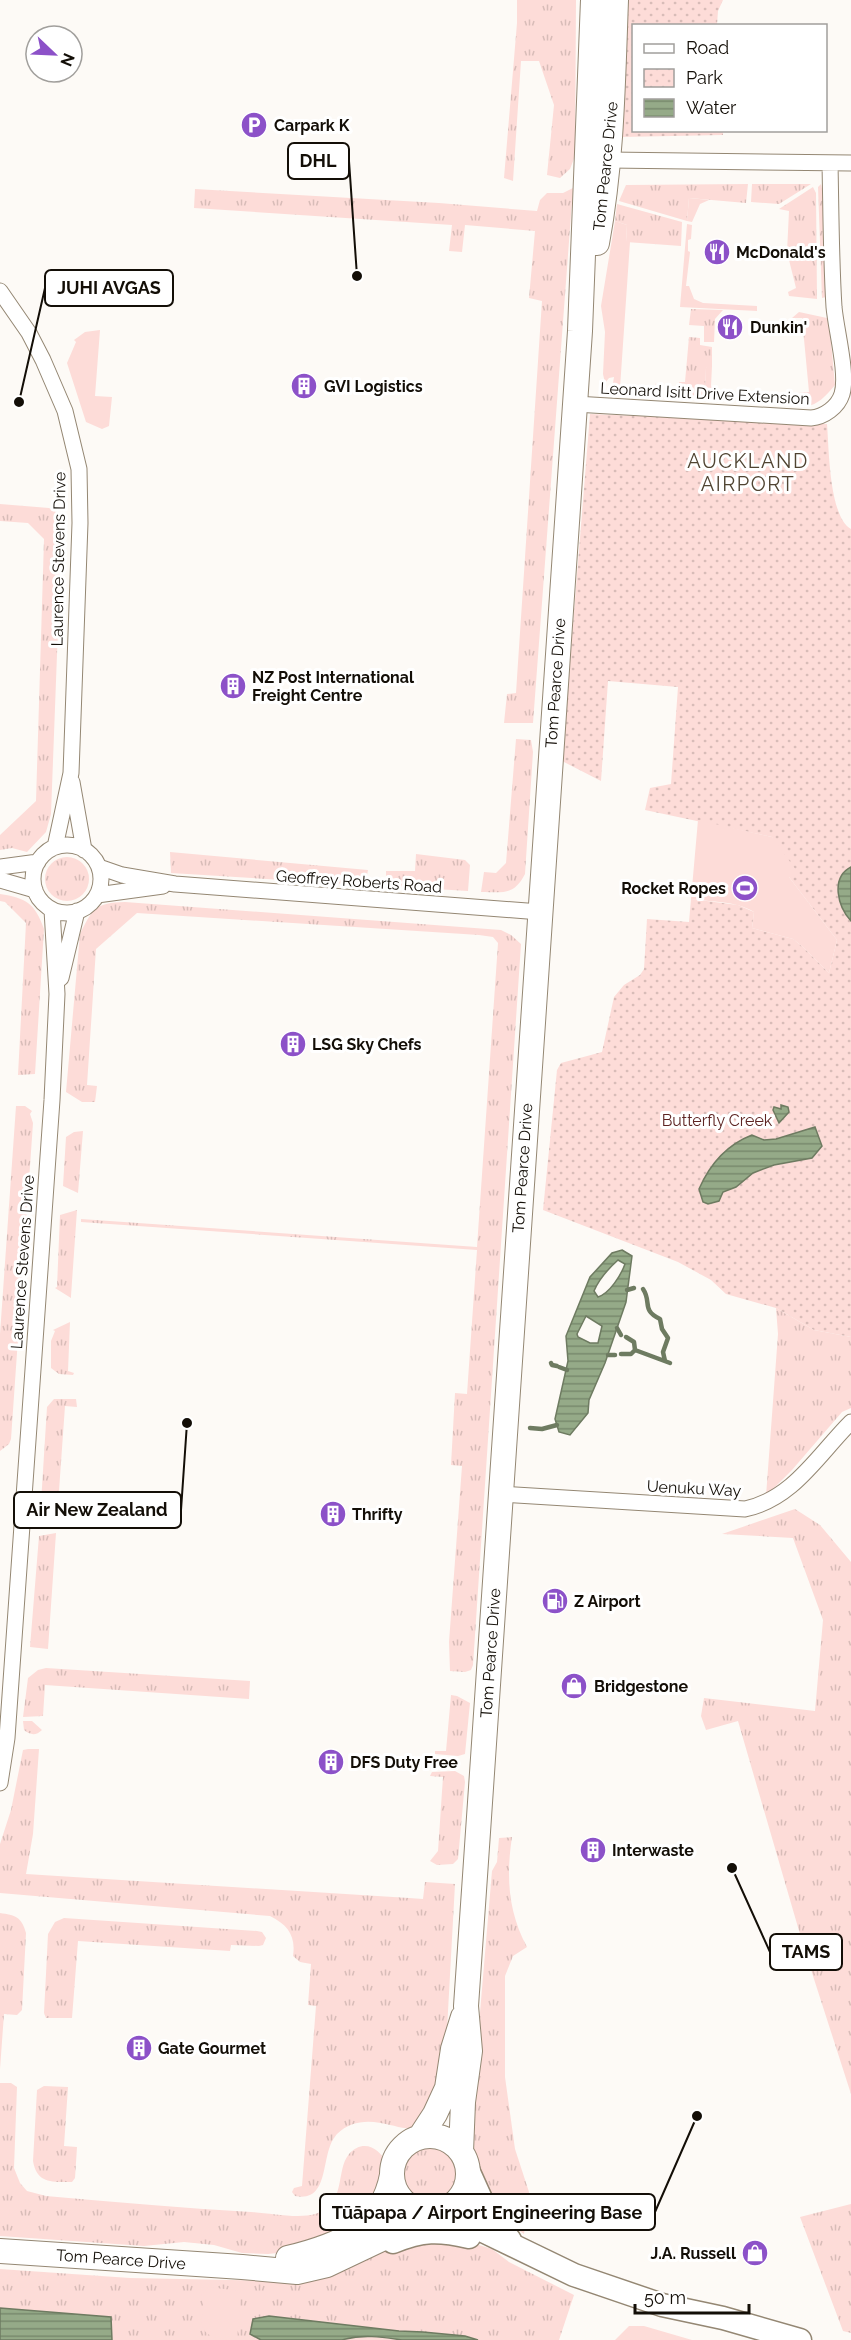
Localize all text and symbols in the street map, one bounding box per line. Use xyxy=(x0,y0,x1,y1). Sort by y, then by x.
north arrow xyxy=(24,24,84,84)
legend xyxy=(632,24,827,132)
text: Road xyxy=(686,37,729,58)
text: N xyxy=(56,50,78,69)
text: Park xyxy=(686,67,723,88)
text: Water xyxy=(686,97,737,118)
street label: Tom Pearce Drive xyxy=(589,100,622,232)
parking icon: Carpark K xyxy=(239,110,269,140)
place label: Carpark K xyxy=(274,116,350,135)
callout: DHL xyxy=(288,143,349,179)
text: DHL xyxy=(300,150,337,171)
restaurant icon: McDonald's xyxy=(702,237,732,267)
place label: McDonald's xyxy=(736,243,826,262)
callout: JUHI AVGAS xyxy=(45,270,173,306)
text: JUHI AVGAS xyxy=(57,277,161,298)
restaurant icon: Dunkin' xyxy=(715,312,745,342)
place label: Dunkin' xyxy=(750,318,807,337)
building icon: GVI Logistics xyxy=(289,371,319,401)
place label: GVI Logistics xyxy=(324,377,423,396)
street label: Leonard Isitt Drive Extension xyxy=(600,379,810,408)
district label: AUCKLAND AIRPORT xyxy=(687,449,809,496)
street label: Laurence Stevens Drive xyxy=(47,471,70,647)
street label: Tom Pearce Drive xyxy=(541,618,570,748)
place label: NZ Post International Freight Centre xyxy=(252,668,415,705)
building icon: NZ Post International Freight Centre xyxy=(218,671,248,701)
street label: Geoffrey Roberts Road xyxy=(275,866,443,897)
sports icon: Rocket Ropes xyxy=(730,873,760,903)
place label: Rocket Ropes xyxy=(621,879,726,898)
building icon: LSG Sky Chefs xyxy=(278,1029,308,1059)
place label: LSG Sky Chefs xyxy=(312,1035,422,1054)
street label: Tom Pearce Drive xyxy=(508,1103,537,1233)
park label: Butterfly Creek xyxy=(662,1111,773,1130)
street label: Laurence Stevens Drive xyxy=(7,1174,38,1350)
street label: Uenuku Way xyxy=(646,1477,742,1500)
callout: Air New Zealand xyxy=(14,1492,181,1528)
text: Air New Zealand xyxy=(26,1499,168,1520)
building icon: Thrifty xyxy=(318,1499,348,1529)
place label: Thrifty xyxy=(352,1505,403,1524)
fuel station icon: Z Airport xyxy=(540,1586,570,1616)
street label: Tom Pearce Drive xyxy=(476,1588,505,1718)
place label: Z Airport xyxy=(574,1592,641,1611)
shop icon: Bridgestone xyxy=(559,1671,589,1701)
place label: Bridgestone xyxy=(594,1677,688,1696)
building icon: DFS Duty Free xyxy=(316,1747,346,1777)
place label: DFS Duty Free xyxy=(350,1753,458,1772)
building icon: Interwaste xyxy=(578,1835,608,1865)
place label: Interwaste xyxy=(612,1841,694,1860)
callout: TAMS xyxy=(770,1934,842,1970)
text: TAMS xyxy=(782,1941,830,1962)
building icon: Gate Gourmet xyxy=(124,2033,154,2063)
place label: Gate Gourmet xyxy=(158,2039,266,2058)
callout: Tūāpapa / Airport Engineering Base xyxy=(320,2194,655,2230)
text: Tūāpapa / Airport Engineering Base xyxy=(332,2202,642,2223)
shop icon: J.A. Russell xyxy=(740,2238,770,2268)
place label: J.A. Russell xyxy=(650,2244,737,2263)
street label: Tom Pearce Drive xyxy=(56,2245,186,2274)
scale bar xyxy=(635,2277,749,2315)
text: 50 m xyxy=(644,2287,686,2308)

